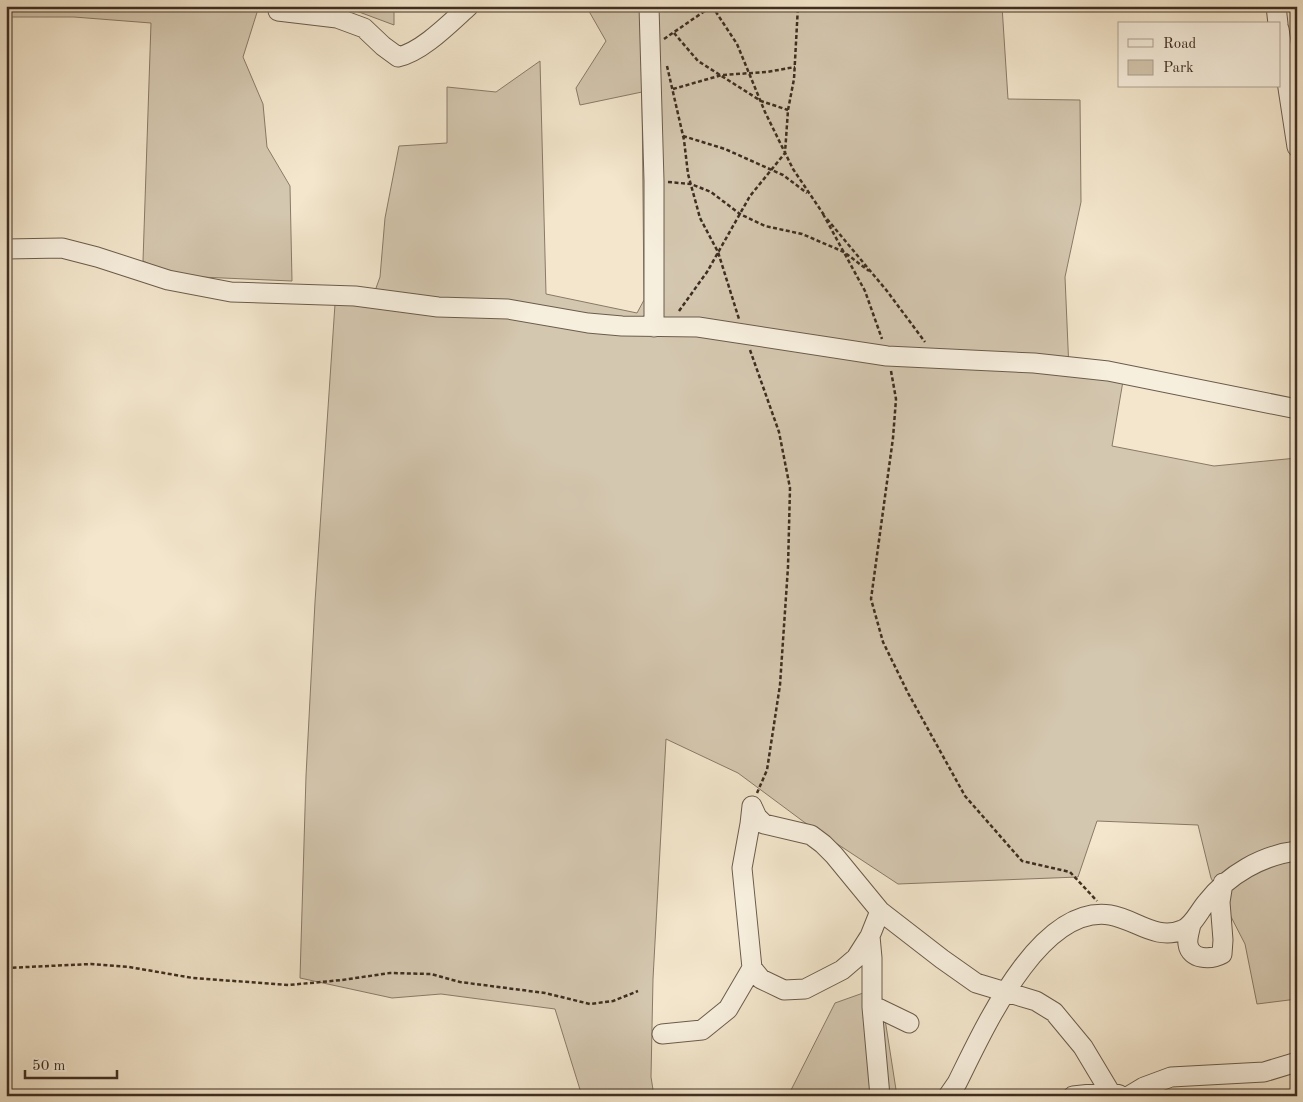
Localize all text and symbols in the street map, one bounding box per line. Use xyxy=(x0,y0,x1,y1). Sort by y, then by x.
legend xyxy=(1118,22,1280,88)
text: Road xyxy=(1163,37,1197,52)
text: Park xyxy=(1163,61,1194,76)
scale bar xyxy=(25,1047,118,1079)
text: 50 m xyxy=(32,1059,66,1074)

